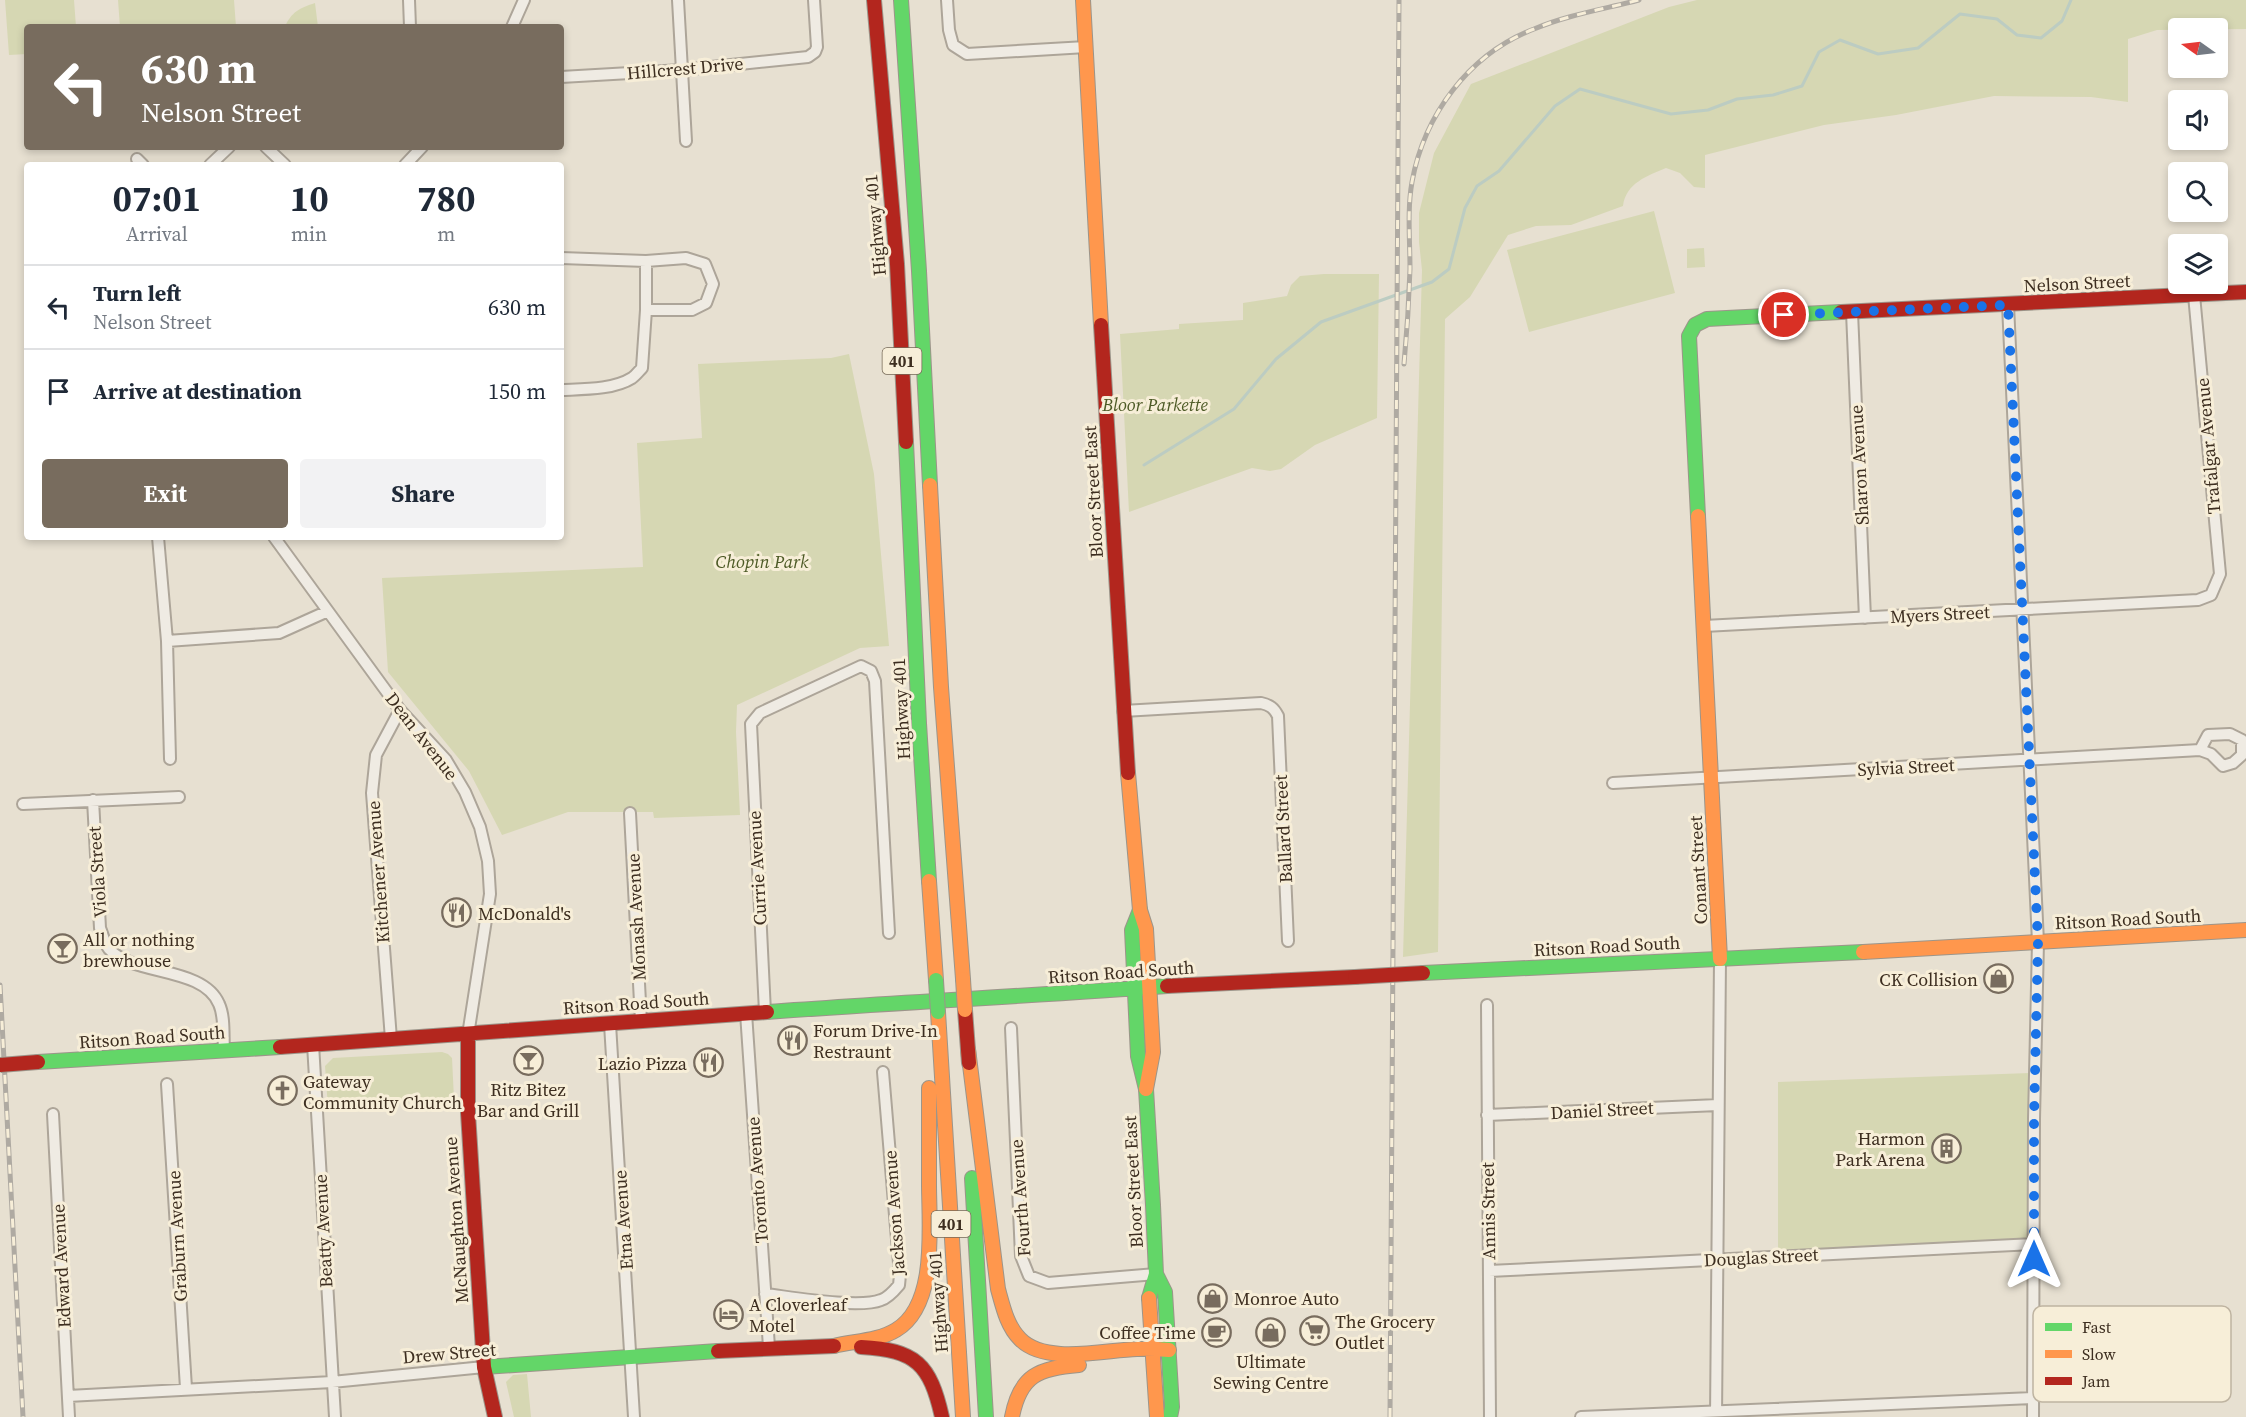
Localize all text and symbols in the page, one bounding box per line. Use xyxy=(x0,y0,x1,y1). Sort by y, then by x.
north arrow xyxy=(2168,18,2228,78)
map controls xyxy=(2168,18,2228,294)
text: 630 m xyxy=(141,39,256,97)
icon: left xyxy=(42,48,120,126)
street label: Hillcrest Drive xyxy=(626,50,744,86)
button: sound xyxy=(2168,90,2228,150)
text: Nelson Street xyxy=(141,94,301,131)
button: search xyxy=(2168,162,2228,222)
street label: Highway 401 xyxy=(858,173,892,277)
text: 07:01 xyxy=(112,174,201,223)
text: 10 xyxy=(290,174,329,223)
text: 780 xyxy=(417,174,476,223)
text: Arrival xyxy=(126,220,188,248)
text: min xyxy=(291,220,327,248)
text: m xyxy=(437,220,455,248)
button: layers xyxy=(2168,234,2228,294)
street label: Nelson Street xyxy=(2023,268,2131,298)
text: Turn left xyxy=(93,278,181,308)
pin xyxy=(1758,289,1809,340)
icon: left xyxy=(42,291,75,324)
text: 630 m xyxy=(488,292,546,322)
icon: arrive xyxy=(1767,298,1800,331)
text: Nelson Street xyxy=(93,308,212,336)
road number: 401 xyxy=(882,348,922,374)
icon: arrive xyxy=(42,375,75,408)
text: Arrive at destination xyxy=(93,376,302,406)
text: 150 m xyxy=(488,376,546,406)
street label: Trafalgar Avenue xyxy=(2190,377,2226,515)
park label: Bloor Parkette xyxy=(1101,392,1208,417)
street label: Sharon Avenue xyxy=(1843,404,1875,526)
street label: Bloor Street East xyxy=(1077,425,1109,559)
button: Exit xyxy=(42,459,288,528)
button: Share xyxy=(300,459,546,528)
park label: Chopin Park xyxy=(716,549,809,574)
street label: Myers Street xyxy=(1890,599,1991,629)
street label: Highway 401 xyxy=(886,658,916,760)
street label: Dean Avenue xyxy=(380,687,464,785)
street label: Sylvia Street xyxy=(1857,752,1955,782)
street label: Ballard Street xyxy=(1268,774,1298,884)
street label: Kitchener Avenue xyxy=(361,800,395,944)
street label: Currie Avenue xyxy=(742,810,772,926)
street label: Conant Street xyxy=(1683,815,1713,925)
street label: Viola Street xyxy=(81,825,113,919)
street label: Monash Avenue xyxy=(620,853,652,981)
restaurant icon: McDonald's xyxy=(441,897,473,929)
place label: McDonald's xyxy=(478,901,571,926)
street label: Ritson Road South xyxy=(2054,903,2202,935)
place label: All or nothing brewhouse xyxy=(83,927,194,973)
street label: Ritson Road South xyxy=(1533,930,1681,962)
bar icon: All or nothing brewhouse xyxy=(46,933,78,965)
street label: Ritson Road South xyxy=(1047,954,1195,990)
shop icon: CK Collision xyxy=(1983,963,2015,995)
place label: CK Collision xyxy=(1879,967,1978,992)
street label: Ritson Road South xyxy=(562,985,710,1021)
place label: Forum Drive-In Restraunt xyxy=(813,1018,938,1064)
street label: Ritson Road South xyxy=(78,1019,226,1055)
restaurant icon: Forum Drive-In Restraunt xyxy=(776,1024,808,1056)
bar icon: Ritz Bitez Bar and Grill xyxy=(512,1044,544,1076)
restaurant icon: Lazio Pizza xyxy=(692,1047,724,1079)
place label: Lazio Pizza xyxy=(598,1051,688,1076)
place label: Gateway Community Church xyxy=(303,1069,462,1115)
church icon: Gateway Community Church xyxy=(266,1075,298,1107)
place label: Ritz Bitez Bar and Grill xyxy=(477,1077,579,1123)
street label: Daniel Street xyxy=(1550,1095,1654,1125)
street label: Bloor Street East xyxy=(1117,1115,1149,1249)
street label: Toronto Avenue xyxy=(740,1116,774,1244)
place label: Harmon Park Arena xyxy=(1835,1126,1926,1172)
building icon: Harmon Park Arena xyxy=(1930,1132,1962,1164)
street label: McNaughton Avenue xyxy=(438,1136,474,1304)
street label: Fourth Avenue xyxy=(1003,1138,1037,1258)
street label: Jackson Avenue xyxy=(877,1149,911,1278)
street label: Annis Street xyxy=(1475,1162,1501,1260)
street label: Etna Avenue xyxy=(607,1169,639,1271)
street label: Graburn Avenue xyxy=(161,1170,193,1302)
street label: Beatty Avenue xyxy=(308,1173,338,1289)
street label: Edward Avenue xyxy=(45,1203,77,1329)
road number: 401 xyxy=(932,1211,970,1237)
position arrow xyxy=(2002,1227,2066,1291)
street label: Douglas Street xyxy=(1703,1242,1819,1272)
street label: Highway 401 xyxy=(922,1250,954,1354)
shop icon: Monroe Auto xyxy=(1197,1282,1229,1314)
place label: Monroe Auto xyxy=(1234,1286,1339,1311)
place label: A Cloverleaf Motel xyxy=(749,1292,849,1338)
hotel icon: A Cloverleaf Motel xyxy=(712,1298,744,1330)
legend xyxy=(2033,1306,2231,1402)
place label: The Grocery Outlet xyxy=(1335,1309,1435,1355)
supermarket icon: The Grocery Outlet xyxy=(1298,1315,1330,1347)
cafe icon: Coffee Time xyxy=(1201,1316,1233,1348)
shop icon: Ultimate Sewing Centre xyxy=(1255,1316,1287,1348)
text: Fast xyxy=(2082,1316,2112,1338)
place label: Coffee Time xyxy=(1099,1320,1196,1345)
street label: Drew Street xyxy=(401,1336,497,1370)
text: Slow xyxy=(2082,1343,2117,1365)
place label: Ultimate Sewing Centre xyxy=(1213,1349,1329,1395)
text: Jam xyxy=(2081,1370,2110,1392)

